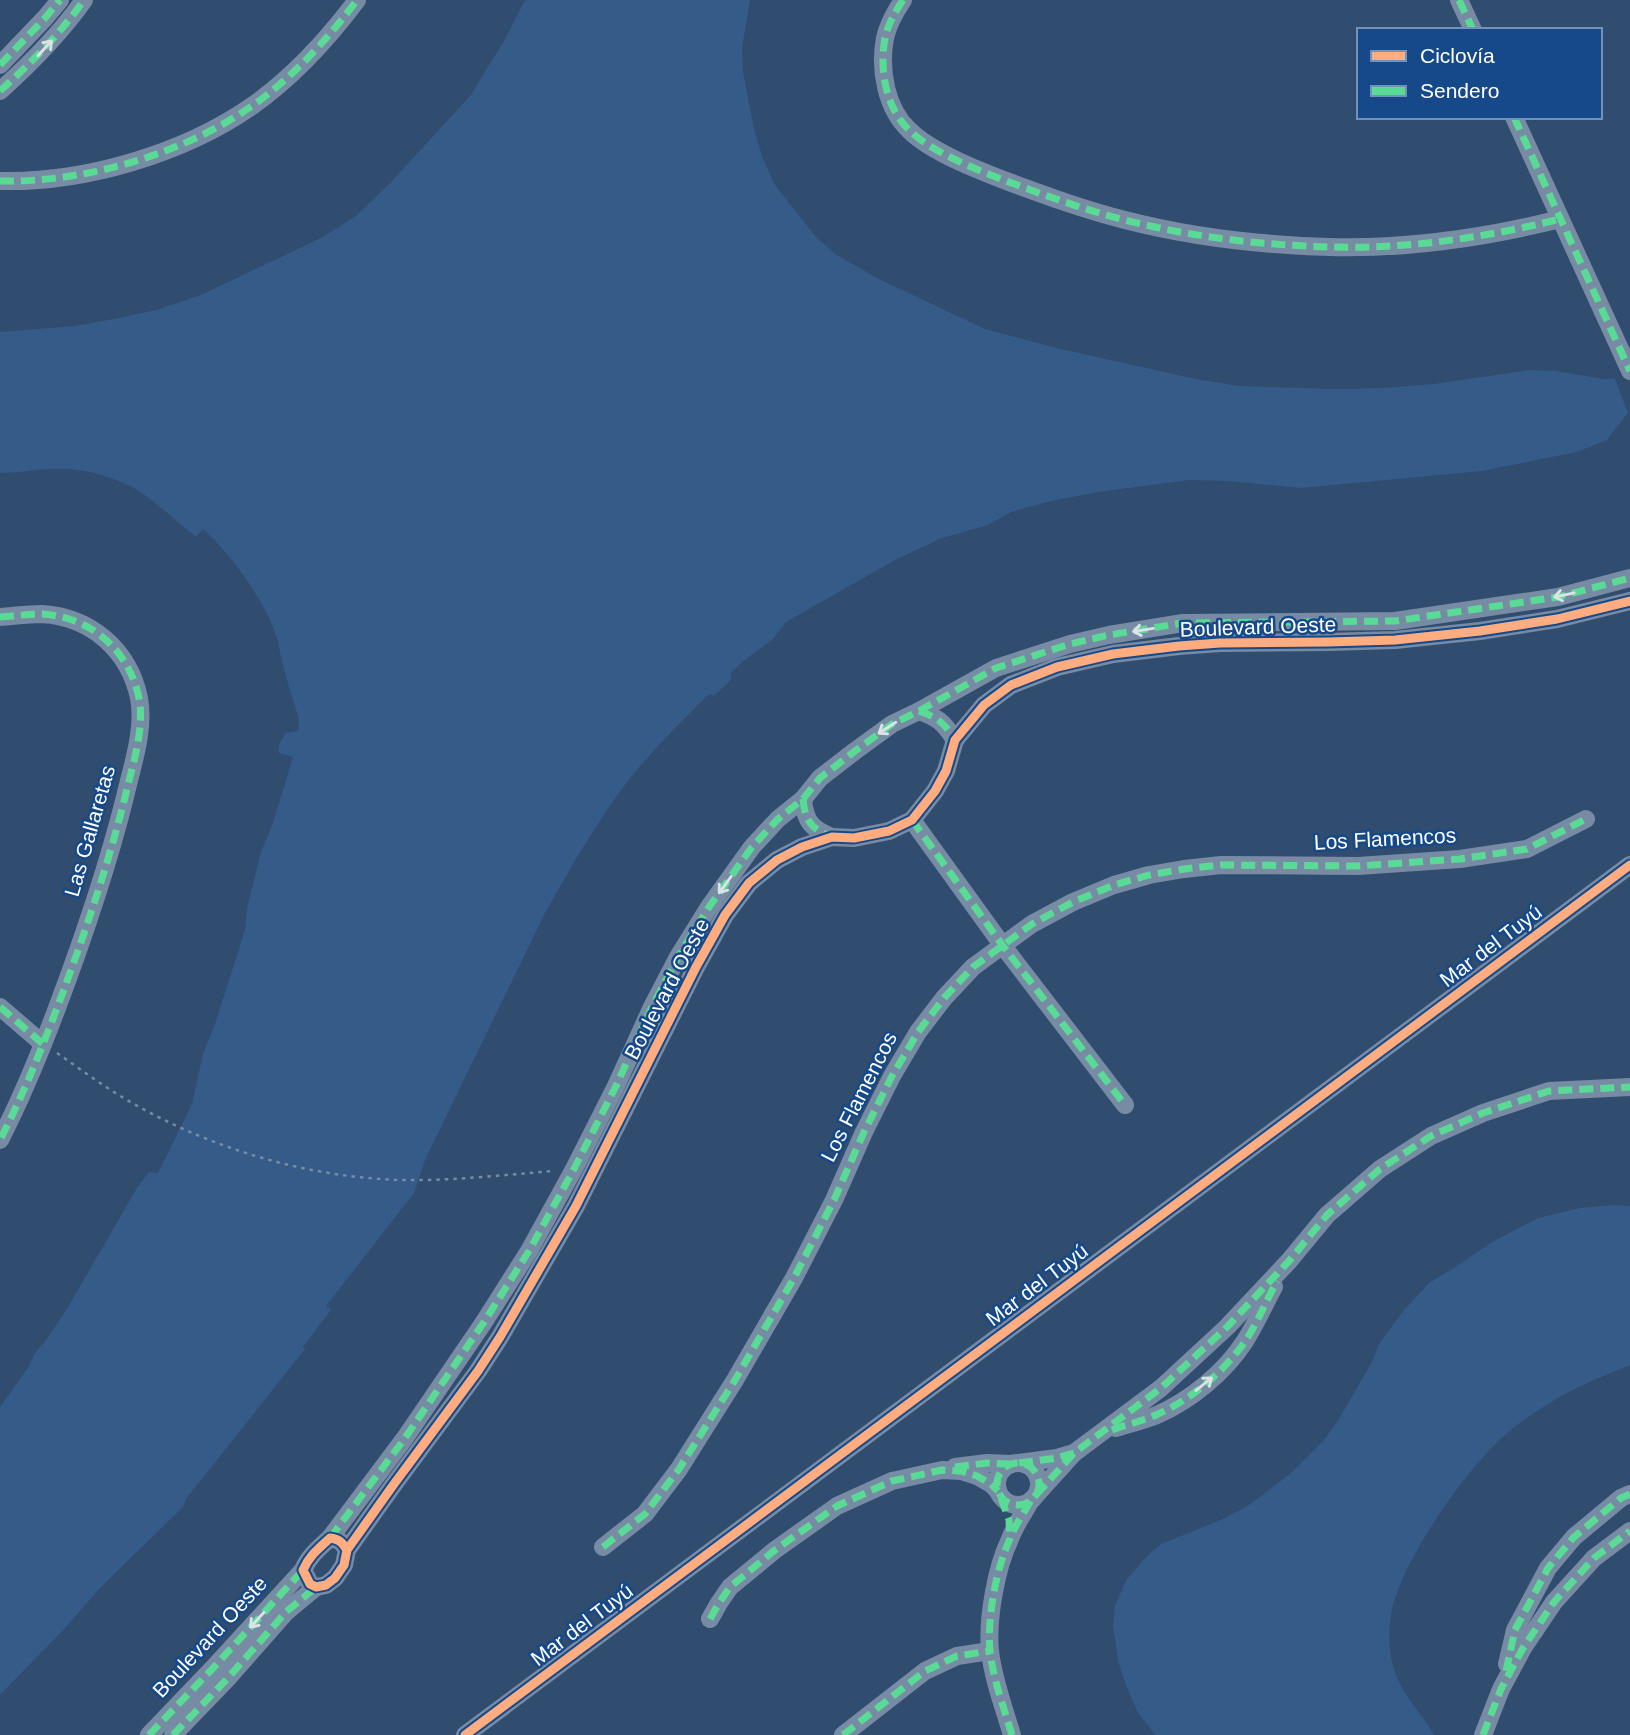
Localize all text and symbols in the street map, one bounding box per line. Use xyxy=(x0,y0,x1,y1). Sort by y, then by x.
legend xyxy=(1357,28,1602,119)
one-way arrow xyxy=(37,39,53,57)
text: Ciclovía xyxy=(1420,44,1495,67)
text: Sendero xyxy=(1420,79,1499,102)
one-way arrow xyxy=(1553,589,1576,603)
street label: Boulevard Oeste xyxy=(1179,612,1337,641)
one-way arrow xyxy=(1132,624,1155,637)
one-way arrow xyxy=(878,721,898,735)
street label: Las Gallaretas xyxy=(60,763,119,899)
street label: Los Flamencos xyxy=(1313,823,1457,854)
one-way arrow xyxy=(717,875,732,893)
street label: Mar del Tuyú xyxy=(1435,900,1546,991)
street label: Boulevard Oeste xyxy=(620,914,713,1063)
street label: Los Flamencos xyxy=(816,1028,901,1165)
street label: Mar del Tuyú xyxy=(981,1239,1092,1330)
one-way arrow xyxy=(1194,1377,1212,1392)
street label: Boulevard Oeste xyxy=(148,1572,271,1702)
street label: Mar del Tuyú xyxy=(526,1579,637,1670)
one-way arrow xyxy=(249,1611,265,1629)

